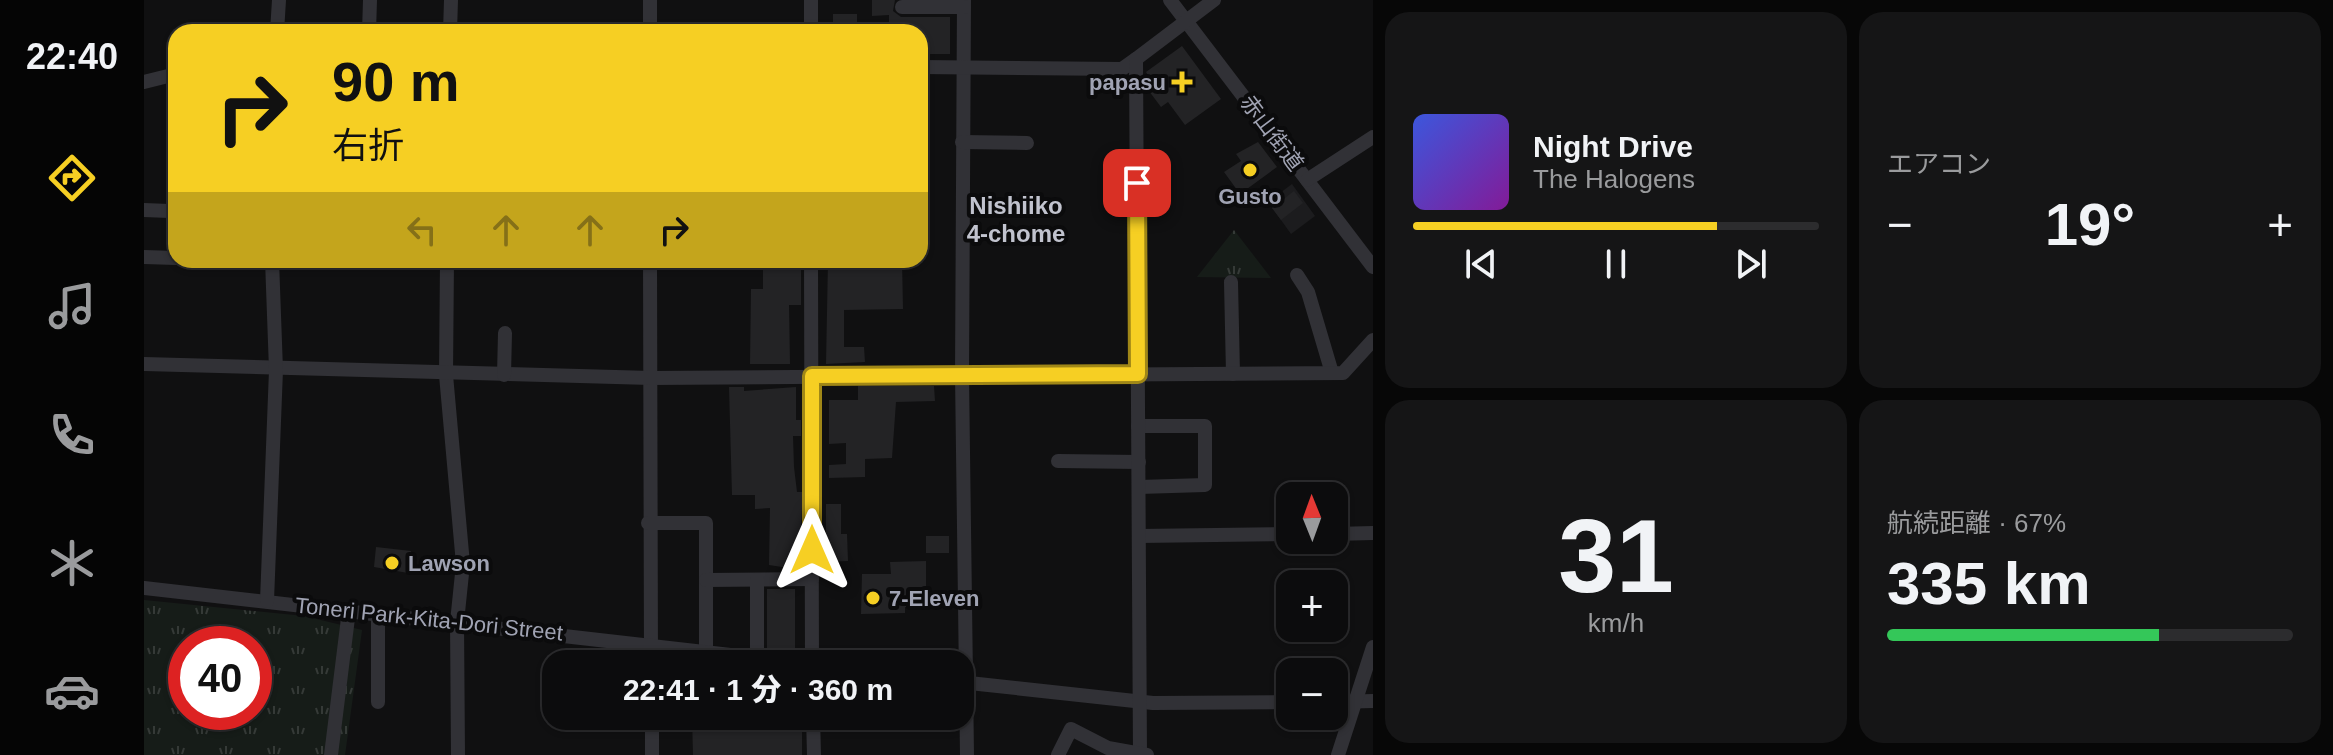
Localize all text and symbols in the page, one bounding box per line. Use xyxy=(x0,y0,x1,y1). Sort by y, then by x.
text: 22:40 xyxy=(26,36,118,77)
text: 90 m xyxy=(332,50,460,113)
icon: right xyxy=(200,56,304,160)
place label: papasu xyxy=(1089,70,1166,95)
marker: papasu xyxy=(1173,73,1191,91)
street label: 赤山街道 xyxy=(1236,90,1308,176)
text: 右折 xyxy=(332,125,404,166)
text: Night Drive xyxy=(1533,130,1693,163)
pin xyxy=(1103,149,1171,217)
text: エアコン xyxy=(1887,149,1991,179)
icon: directions xyxy=(44,150,100,206)
icon: arrive xyxy=(1115,161,1159,205)
marker: Gusto xyxy=(1241,161,1259,179)
text: The Halogens xyxy=(1533,164,1695,194)
place label: Gusto xyxy=(1218,184,1282,209)
text: 19° xyxy=(2045,191,2135,258)
district label: Nishiiko 4-chome xyxy=(967,192,1065,247)
text: − xyxy=(1887,200,1913,249)
text: + xyxy=(2267,200,2293,249)
icon: left xyxy=(400,208,444,252)
icon: ahead xyxy=(484,208,528,252)
icon: ahead xyxy=(568,208,612,252)
icon: right xyxy=(652,208,696,252)
icon: previous xyxy=(1459,242,1503,286)
icon: pause xyxy=(1594,242,1638,286)
icon: next xyxy=(1729,242,1773,286)
icon: music xyxy=(44,278,100,334)
icon: phone xyxy=(44,407,100,463)
north arrow xyxy=(1276,482,1348,554)
map controls xyxy=(1276,482,1348,730)
text: 31 xyxy=(1558,498,1674,614)
position arrow xyxy=(770,508,854,592)
text: 航続距離 · 67% xyxy=(1887,508,2066,538)
icon: climate xyxy=(44,535,100,591)
text: 335 km xyxy=(1887,550,2091,617)
place label: Lawson xyxy=(408,551,490,576)
marker: Lawson xyxy=(383,554,401,572)
button: + xyxy=(1276,570,1348,642)
place label: 7-Eleven xyxy=(889,586,980,611)
marker: 7-Eleven xyxy=(864,589,882,607)
street label: Toneri Park-Kita-Dori Street xyxy=(294,593,564,645)
text: km/h xyxy=(1588,608,1644,638)
speed limit sign: 40 xyxy=(168,626,272,730)
button: − xyxy=(1276,658,1348,730)
icon: car xyxy=(44,663,100,719)
text: 22:41 · 1 分 · 360 m xyxy=(623,673,893,706)

